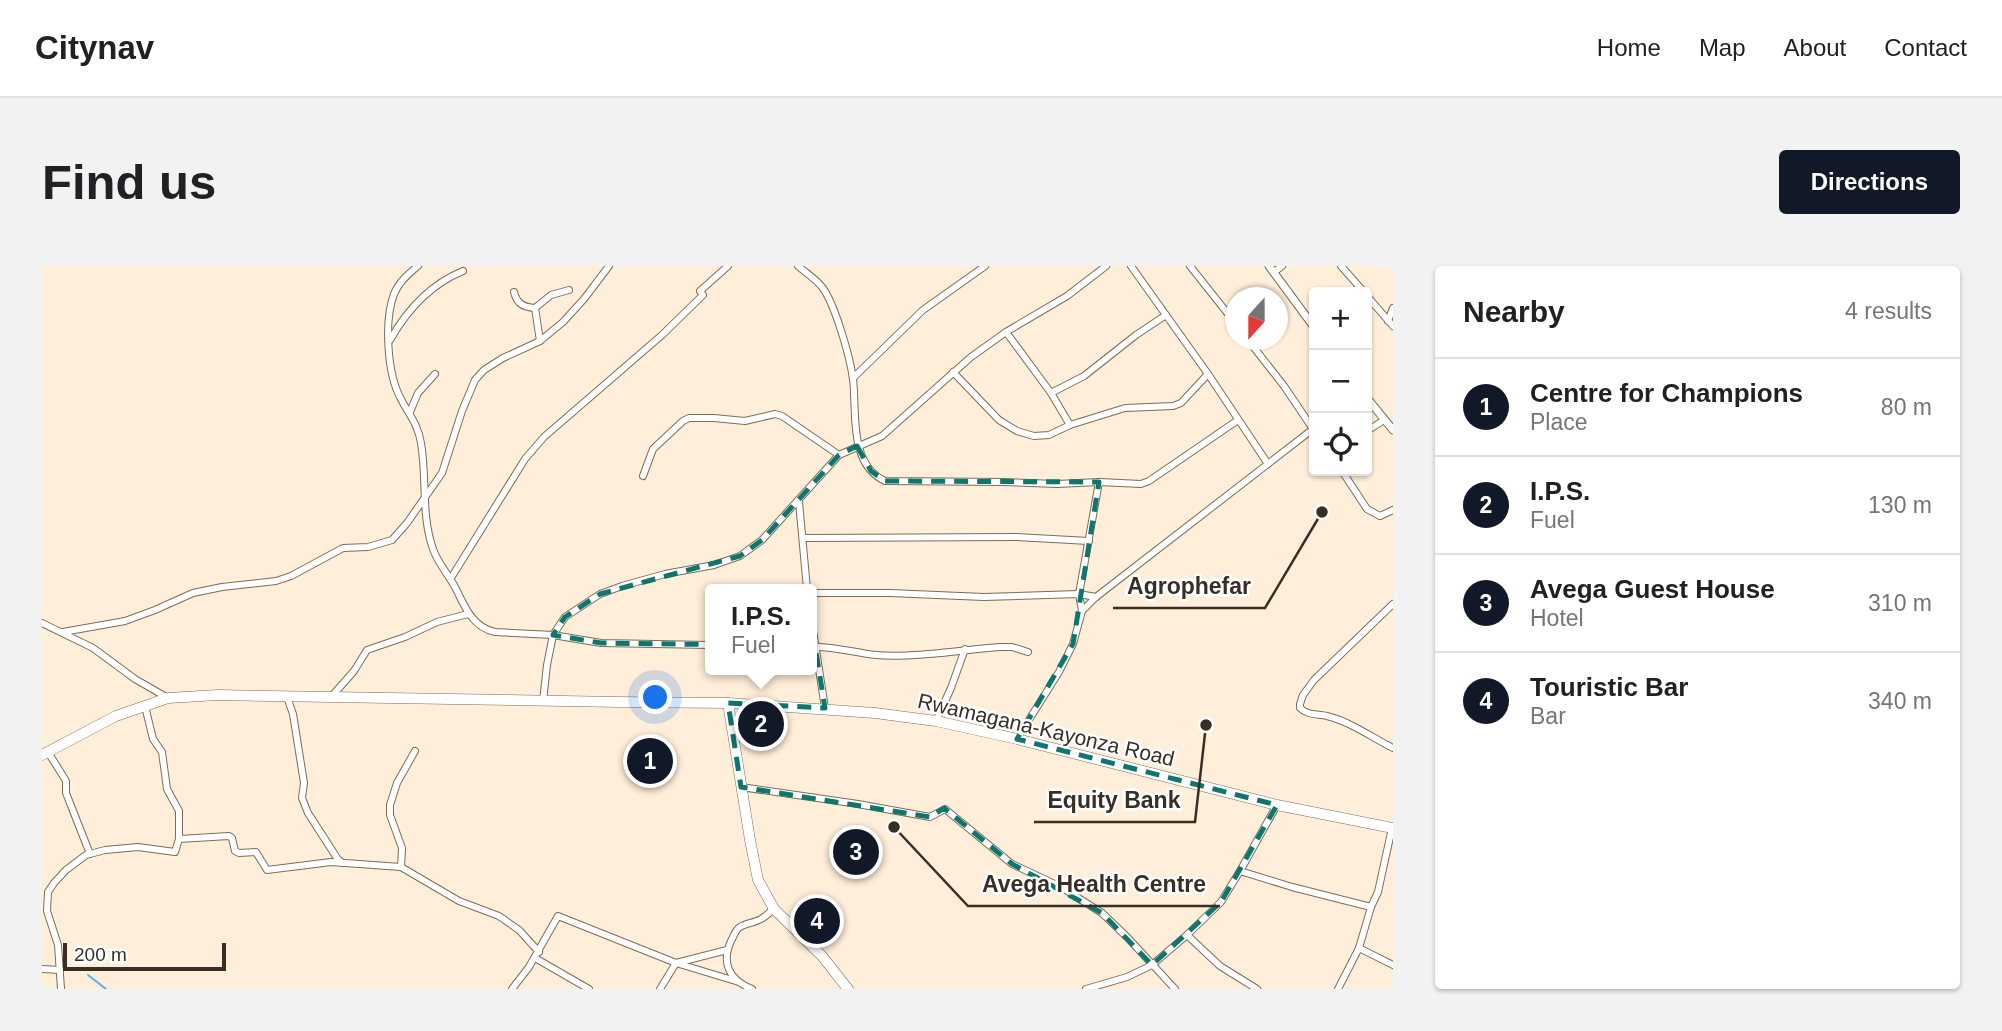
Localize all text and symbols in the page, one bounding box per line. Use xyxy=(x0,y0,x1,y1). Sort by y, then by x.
text: Citynav xyxy=(35,29,154,66)
text: Home xyxy=(1597,34,1661,61)
text: Map xyxy=(1699,34,1746,61)
text: About xyxy=(1784,34,1846,61)
text: Contact xyxy=(1884,34,1967,61)
button: Directions xyxy=(1779,150,1960,214)
text: Find us xyxy=(42,155,216,209)
north arrow xyxy=(1225,287,1288,350)
map controls xyxy=(1309,287,1372,476)
button: + xyxy=(1309,287,1372,350)
text: Nearby xyxy=(1463,295,1565,328)
text: 4 results xyxy=(1845,298,1932,324)
button: − xyxy=(1309,350,1372,413)
text: Centre for Champions xyxy=(1530,378,1803,408)
text: 1 xyxy=(1480,394,1492,420)
text: 80 m xyxy=(1881,394,1932,420)
text: Place xyxy=(1530,409,1588,435)
button: locate xyxy=(1309,413,1372,476)
text: I.P.S. xyxy=(1530,476,1590,506)
text: 2 xyxy=(1480,492,1492,518)
text: 130 m xyxy=(1868,492,1932,518)
text: Fuel xyxy=(1530,507,1575,533)
callout: Agrophefar xyxy=(1113,564,1265,608)
text: Agrophefar xyxy=(1127,573,1251,599)
text: Avega Guest House xyxy=(1530,574,1775,604)
popup xyxy=(705,584,817,675)
text: 3 xyxy=(1480,590,1492,616)
text: 310 m xyxy=(1868,590,1932,616)
text: I.P.S. xyxy=(731,601,791,631)
text: Hotel xyxy=(1530,605,1584,631)
text: Fuel xyxy=(731,632,776,658)
text: Touristic Bar xyxy=(1530,672,1688,702)
your location xyxy=(638,680,672,714)
text: 4 xyxy=(1480,688,1492,714)
text: 340 m xyxy=(1868,688,1932,714)
street label: Rwamagana-Kayonza Road xyxy=(916,689,1177,770)
pin: 2 xyxy=(738,698,784,750)
text: Bar xyxy=(1530,703,1566,729)
pin: 1 xyxy=(627,735,673,787)
callout: Equity Bank xyxy=(1034,778,1195,822)
text: Equity Bank xyxy=(1048,787,1181,813)
pin: 3 xyxy=(833,826,879,878)
callout: Avega Health Centre xyxy=(968,862,1220,906)
text: Avega Health Centre xyxy=(982,871,1206,897)
pin: 4 xyxy=(794,895,840,947)
scale bar xyxy=(63,940,226,972)
text: 200 m xyxy=(74,944,127,965)

